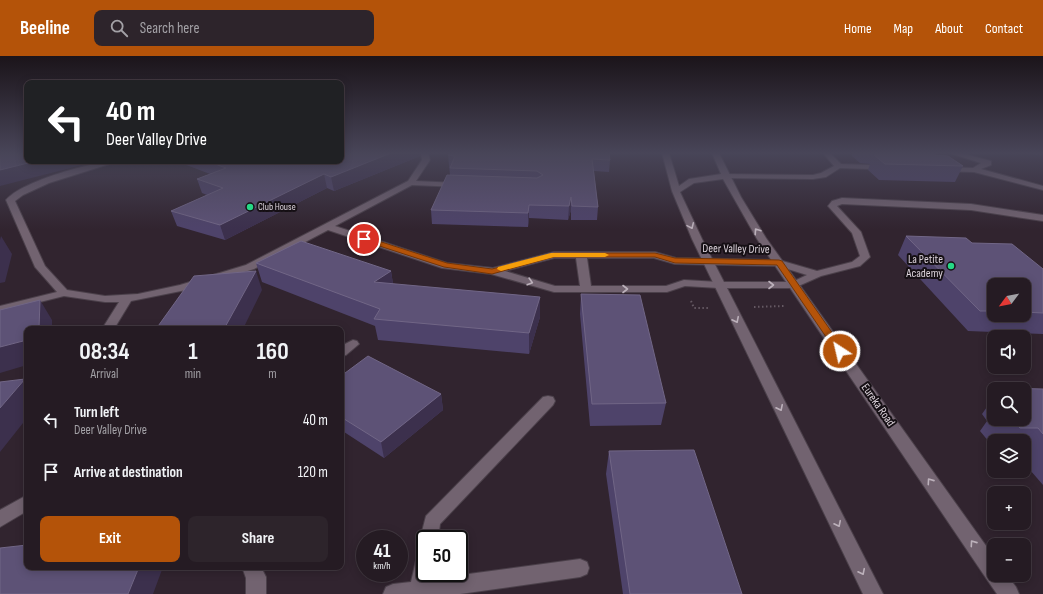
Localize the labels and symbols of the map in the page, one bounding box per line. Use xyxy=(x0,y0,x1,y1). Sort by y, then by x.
place label: Club House xyxy=(258,201,296,213)
marker: Club House xyxy=(245,202,255,212)
pin xyxy=(347,222,381,256)
one-way arrow xyxy=(686,222,694,230)
one-way arrow xyxy=(755,228,762,235)
street label: Deer Valley Drive xyxy=(702,241,770,257)
place label: La Petite Academy xyxy=(905,252,943,281)
marker: La Petite Academy xyxy=(946,261,956,271)
one-way arrow xyxy=(526,277,533,286)
north arrow xyxy=(987,278,1031,322)
one-way arrow xyxy=(768,281,774,289)
one-way arrow xyxy=(622,285,628,293)
one-way arrow xyxy=(732,315,739,323)
position arrow xyxy=(819,330,861,372)
street label: Eureka Road xyxy=(858,381,898,429)
one-way arrow xyxy=(775,403,783,411)
one-way arrow xyxy=(927,478,935,485)
one-way arrow xyxy=(833,520,841,527)
speed limit sign: 50 xyxy=(416,530,468,582)
one-way arrow xyxy=(970,540,978,547)
one-way arrow xyxy=(857,567,865,575)

